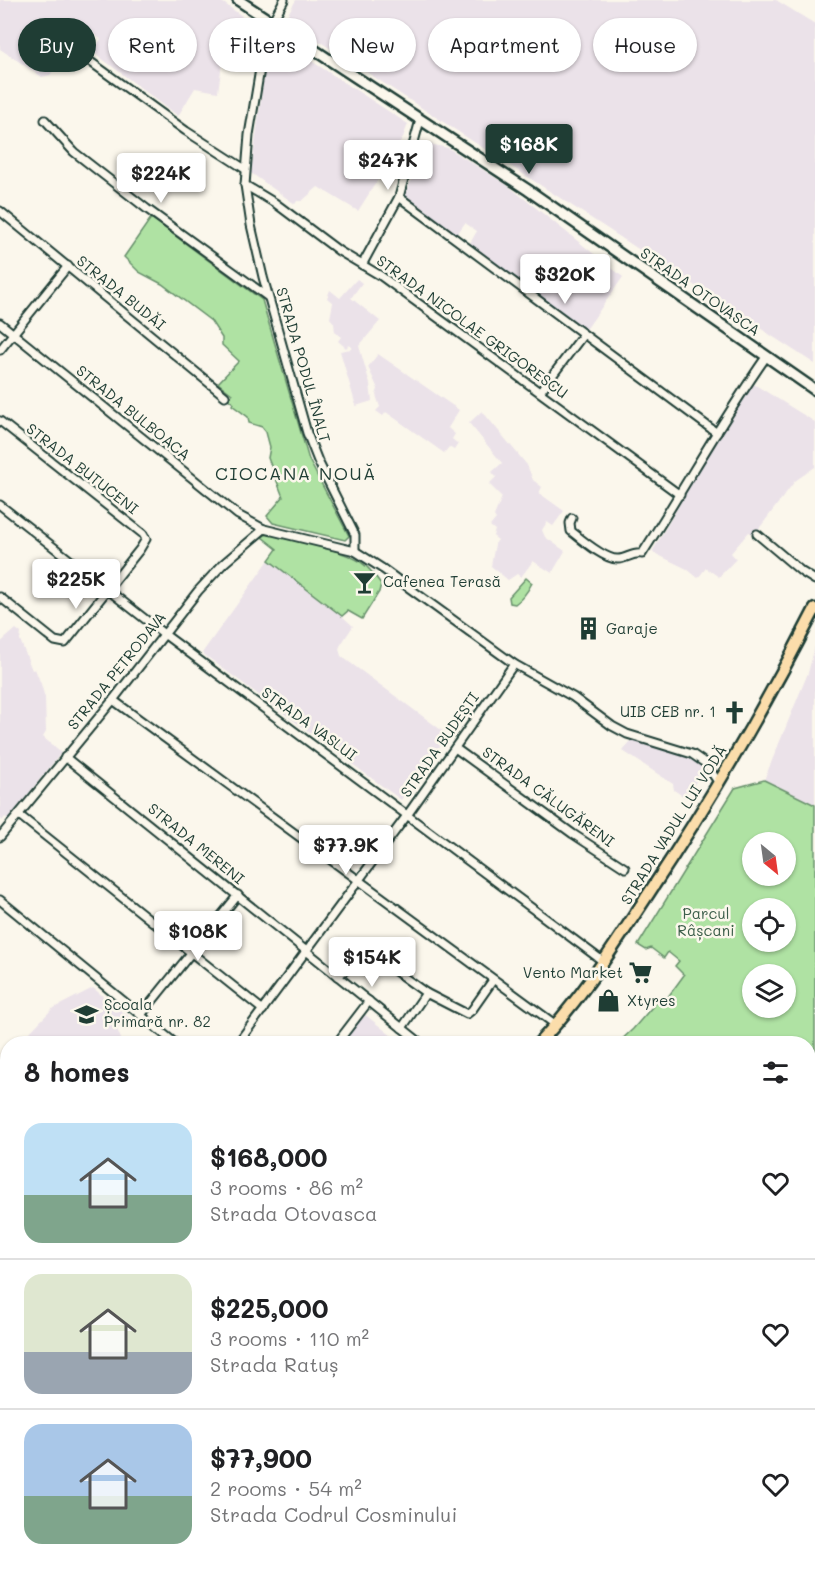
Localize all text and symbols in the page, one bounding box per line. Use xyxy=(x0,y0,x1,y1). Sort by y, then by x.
chip: Buy xyxy=(18,18,96,72)
chip: Rent xyxy=(108,18,197,72)
chip: Filters xyxy=(209,18,317,72)
chip: New xyxy=(329,18,416,72)
chip: Apartment xyxy=(428,18,581,72)
chip: House xyxy=(593,18,697,72)
pin: $168K xyxy=(487,124,571,175)
text: $168K xyxy=(500,130,558,156)
pin: $247K xyxy=(346,140,430,191)
text: $247K xyxy=(358,146,418,172)
pin: $224K xyxy=(119,153,203,204)
text: $224K xyxy=(131,159,191,185)
street label: STRADA OTOVASCA xyxy=(637,242,764,340)
street label: STRADA BUDĂI xyxy=(73,250,171,335)
street label: STRADA NICOLAE GRIGORESCU xyxy=(373,250,572,402)
pin: $320K xyxy=(523,254,607,305)
text: $320K xyxy=(534,260,596,286)
street label: STRADA PODUL ÎNALT xyxy=(272,285,336,445)
street label: STRADA BULBOACA xyxy=(72,360,195,464)
street label: STRADA BUTUCENI xyxy=(23,418,143,519)
district label: CIOCANA NOUĂ xyxy=(215,461,377,485)
pin: $225K xyxy=(34,559,118,610)
text: $225K xyxy=(46,565,106,591)
bar icon: Cafenea Terasă xyxy=(352,569,378,595)
place label: Cafenea Terasă xyxy=(383,571,501,591)
street label: STRADA PETRODAVA xyxy=(62,607,170,733)
building icon: Garaje xyxy=(575,616,601,642)
place label: Garaje xyxy=(606,618,658,638)
street label: STRADA VASLUI xyxy=(258,682,362,765)
street label: STRADA BUDEȘTI xyxy=(395,688,484,801)
church icon: UIB CEB nr. 1 xyxy=(721,699,747,725)
place label: UIB CEB nr. 1 xyxy=(620,701,716,721)
street label: STRADA CĂLUGĂRENI xyxy=(479,741,619,851)
street label: STRADA VADUL LUI VODĂ xyxy=(616,741,731,908)
street label: STRADA MERENI xyxy=(144,798,249,889)
pin: $77.9K xyxy=(297,825,395,876)
text: $77.9K xyxy=(313,831,379,857)
north arrow xyxy=(742,832,796,886)
map controls xyxy=(742,832,796,1018)
button: locate xyxy=(742,898,796,952)
park label: Parcul Râșcani xyxy=(677,903,735,941)
pin: $108K xyxy=(156,911,240,962)
text: $108K xyxy=(168,917,228,943)
pin: $154K xyxy=(330,937,414,988)
text: $154K xyxy=(343,943,401,969)
supermarket icon: Vento Market xyxy=(628,960,654,986)
place label: Vento Market xyxy=(523,962,623,982)
button: layers xyxy=(742,964,796,1018)
shop icon: Xtyres xyxy=(596,988,622,1014)
place label: Xtyres xyxy=(627,990,676,1010)
place label: Școala Primară nr. 82 xyxy=(104,994,211,1031)
school or university icon: Școala Primară nr. 82 xyxy=(73,1001,99,1027)
text: 8 homes xyxy=(24,1055,130,1089)
icon: filters xyxy=(759,1056,792,1089)
text: $168,000 xyxy=(210,1140,328,1174)
icon: home xyxy=(72,1147,144,1219)
icon: heart xyxy=(759,1167,792,1200)
text: 3 rooms · 86 m² xyxy=(210,1174,363,1200)
text: Strada Otovasca xyxy=(210,1200,378,1226)
text: $225,000 xyxy=(210,1291,328,1325)
icon: home xyxy=(72,1298,144,1370)
icon: heart xyxy=(759,1318,792,1351)
text: 3 rooms · 110 m² xyxy=(210,1325,369,1351)
text: Strada Ratuș xyxy=(210,1351,339,1377)
text: $77,900 xyxy=(210,1441,312,1475)
icon: home xyxy=(72,1448,144,1520)
icon: heart xyxy=(759,1468,792,1501)
text: 2 rooms · 54 m² xyxy=(210,1475,362,1501)
text: Strada Codrul Cosminului xyxy=(210,1501,457,1527)

